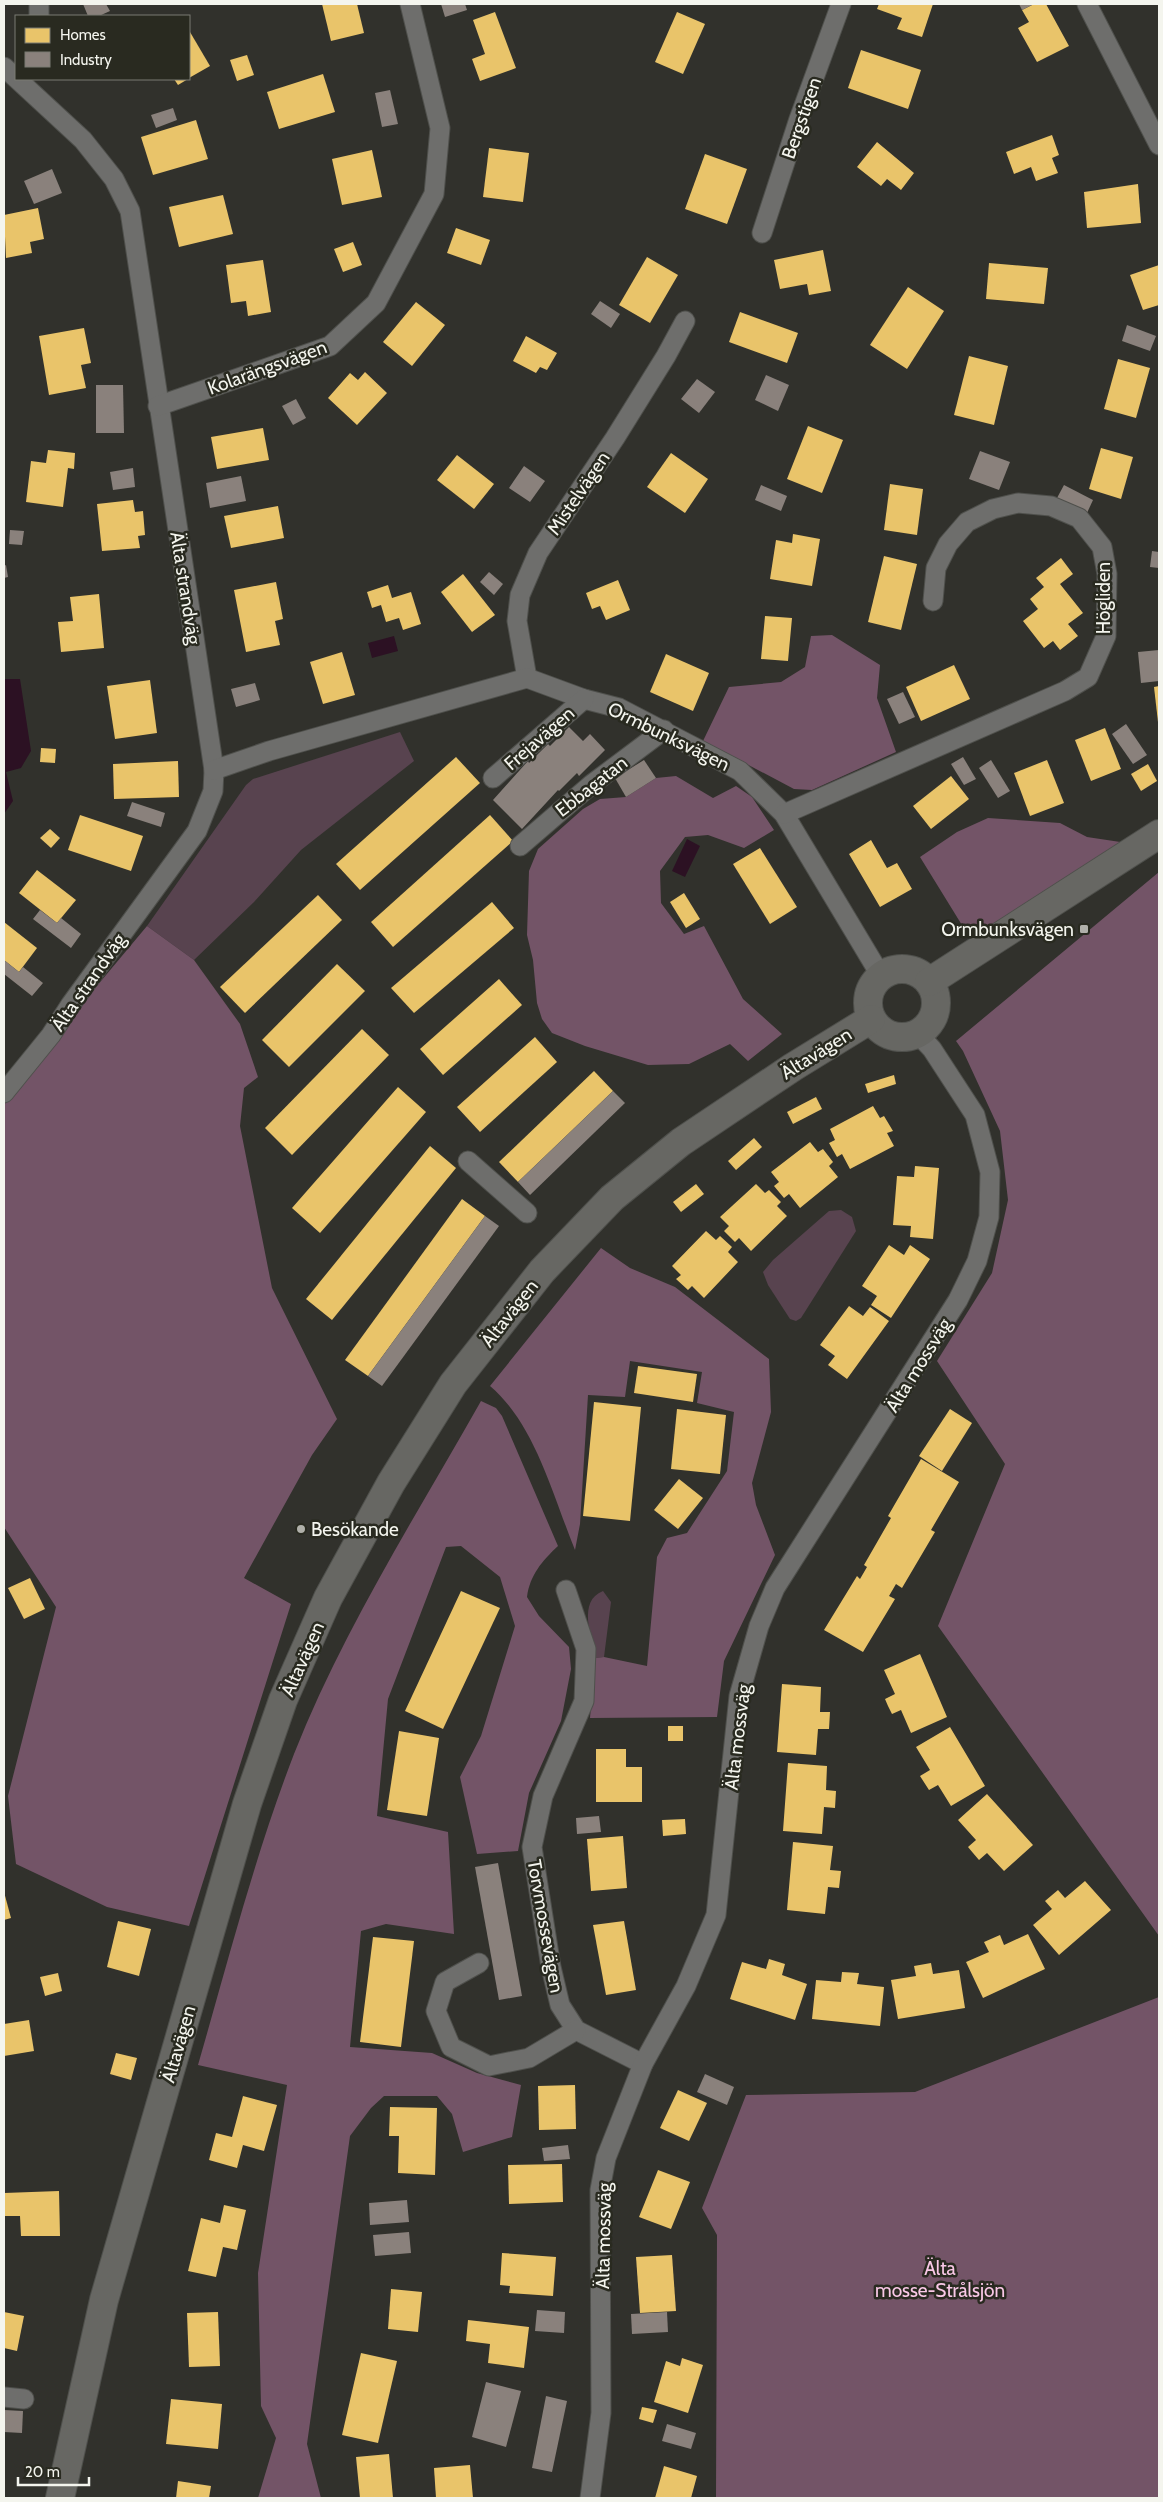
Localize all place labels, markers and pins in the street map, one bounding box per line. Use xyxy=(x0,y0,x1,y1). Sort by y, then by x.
place label: Ormbunksvägen xyxy=(941,918,1074,941)
marker: Ormbunksvägen xyxy=(1078,923,1090,935)
place label: Besökande xyxy=(311,1518,399,1541)
marker: Besökande xyxy=(295,1523,307,1535)

